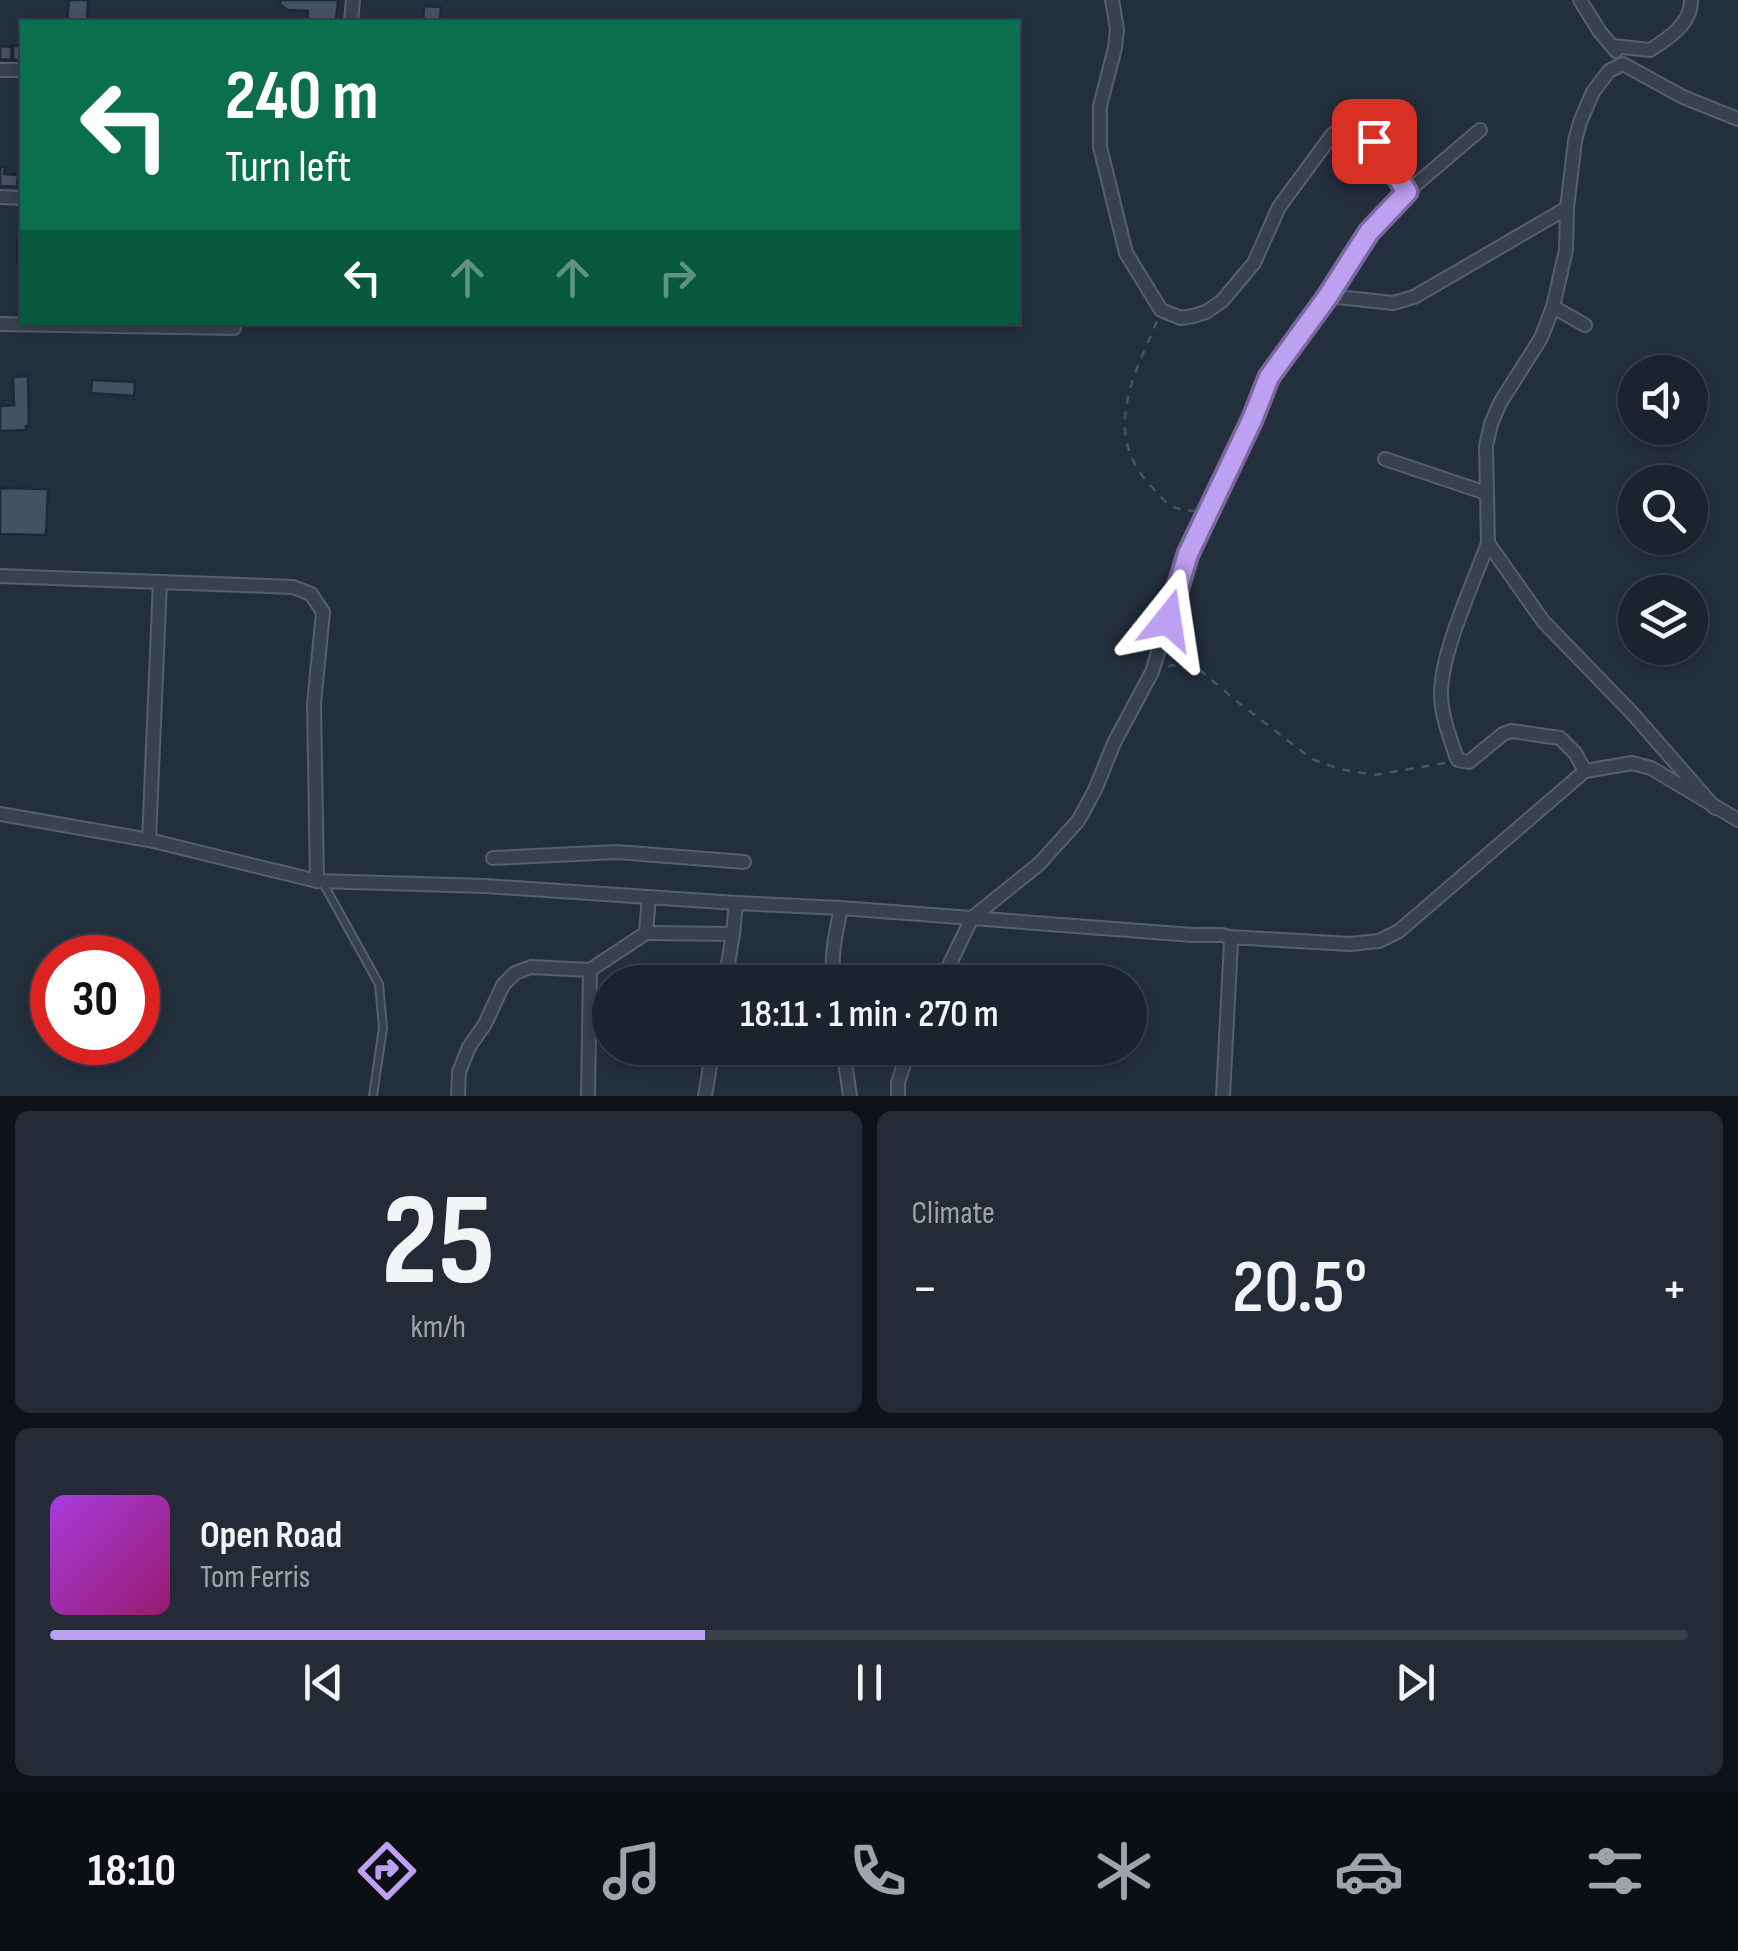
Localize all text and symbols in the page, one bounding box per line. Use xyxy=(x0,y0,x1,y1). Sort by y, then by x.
text: 240 m xyxy=(225,55,379,139)
icon: left xyxy=(60,60,190,190)
pin xyxy=(1332,99,1417,184)
icon: arrive xyxy=(1347,114,1402,169)
text: Turn left xyxy=(225,140,351,195)
icon: left xyxy=(335,250,390,305)
icon: ahead xyxy=(440,250,495,305)
icon: ahead xyxy=(545,250,600,305)
icon: right xyxy=(650,250,705,305)
map controls xyxy=(1618,355,1708,665)
button: sound xyxy=(1618,355,1708,445)
button: search xyxy=(1618,465,1708,555)
position arrow xyxy=(1116,568,1220,672)
button: layers xyxy=(1618,575,1708,665)
speed limit sign: 30 xyxy=(30,935,160,1065)
text: 18:11 · 1 min · 270 m xyxy=(740,992,999,1037)
text: 25 xyxy=(381,1165,495,1321)
text: Climate xyxy=(912,1194,995,1233)
text: 20.5° xyxy=(1232,1243,1367,1334)
text: − xyxy=(912,1256,938,1323)
text: + xyxy=(1661,1256,1688,1323)
text: km/h xyxy=(411,1308,466,1347)
text: Open Road xyxy=(200,1513,342,1558)
text: Tom Ferris xyxy=(200,1558,310,1597)
icon: previous xyxy=(296,1655,351,1710)
icon: pause xyxy=(842,1655,897,1710)
icon: next xyxy=(1388,1655,1443,1710)
icon: directions xyxy=(352,1836,422,1906)
icon: music xyxy=(597,1836,667,1906)
icon: phone xyxy=(843,1836,913,1906)
icon: climate xyxy=(1089,1836,1159,1906)
icon: car xyxy=(1334,1836,1404,1906)
icon: filters xyxy=(1580,1836,1650,1906)
text: 18:10 xyxy=(88,1844,176,1899)

